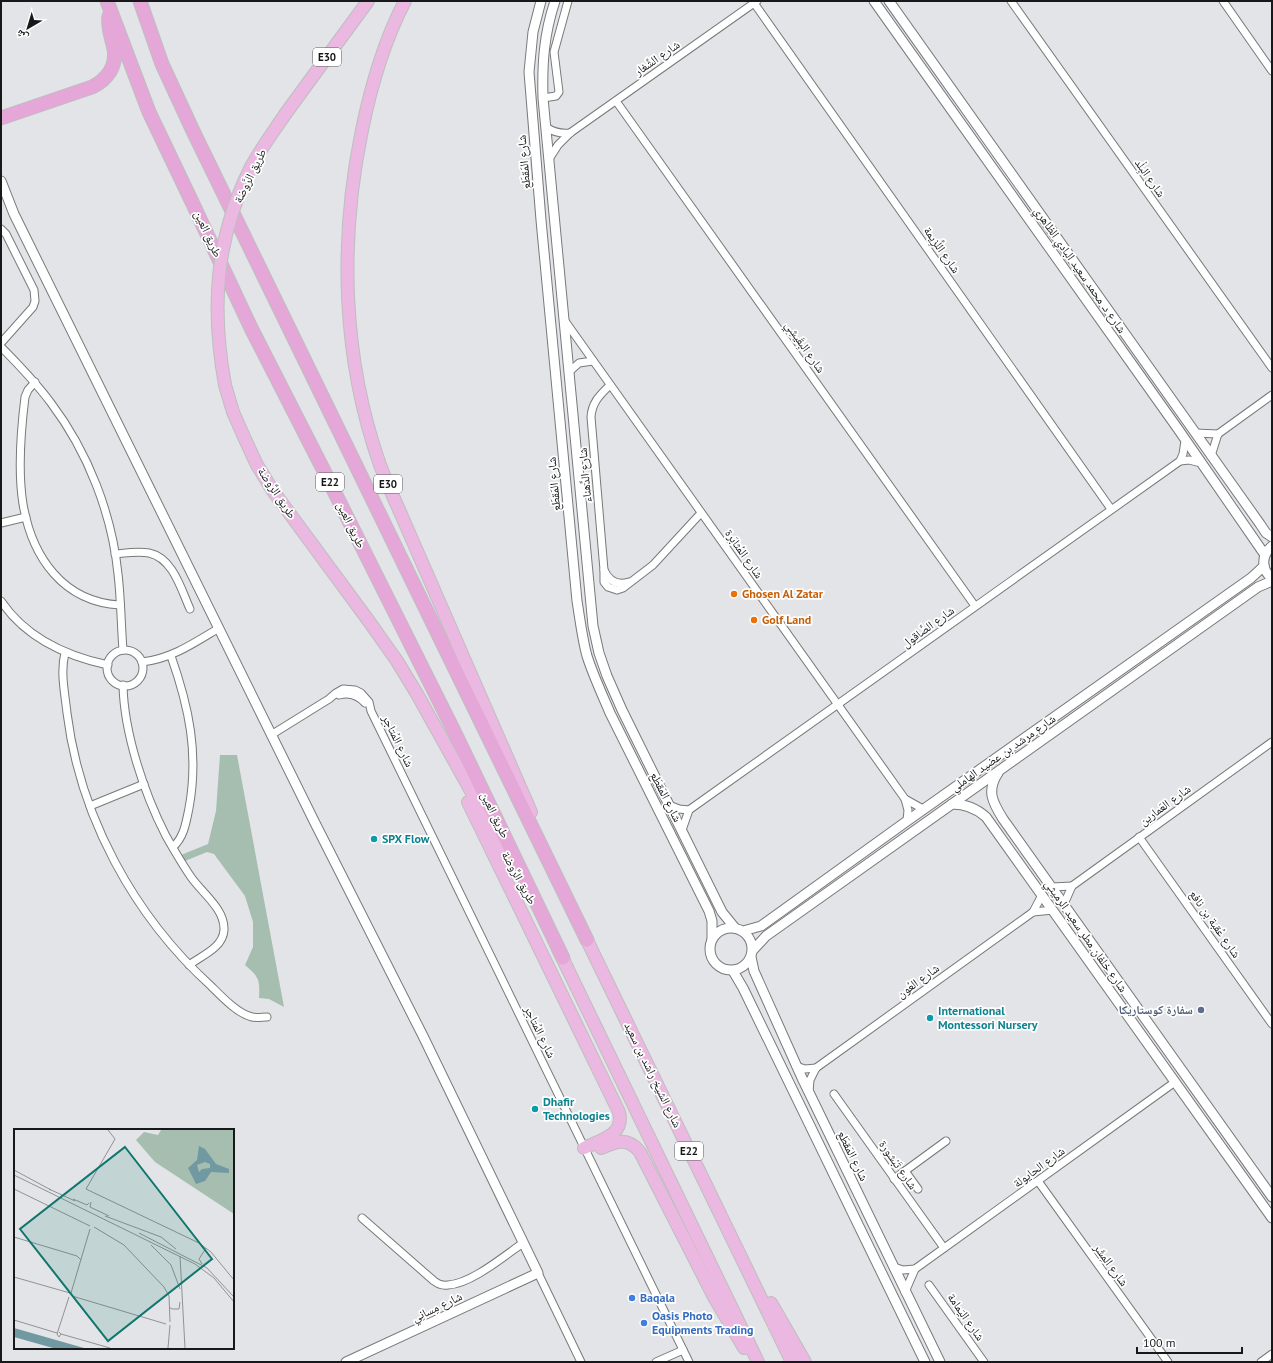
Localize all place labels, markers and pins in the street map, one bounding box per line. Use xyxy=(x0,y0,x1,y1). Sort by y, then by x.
place label: Ghosen Al Zatar xyxy=(742,586,824,601)
marker: Ghosen Al Zatar xyxy=(729,589,739,599)
place label: Golf Land xyxy=(762,612,811,627)
marker: Golf Land xyxy=(749,615,759,625)
place label: SPX Flow xyxy=(382,831,430,846)
marker: SPX Flow xyxy=(369,834,379,844)
place label: سفارة كوستاريكا xyxy=(1118,1002,1193,1017)
place label: International Montessori Nursery xyxy=(938,1003,1038,1032)
marker: سفارة كوستاريكا xyxy=(1196,1005,1206,1015)
marker: International Montessori Nursery xyxy=(925,1013,935,1023)
place label: Dhafir Technologies xyxy=(543,1094,610,1123)
marker: Dhafir Technologies xyxy=(530,1104,540,1114)
place label: Baqala xyxy=(640,1290,675,1305)
marker: Baqala xyxy=(627,1293,637,1303)
place label: Oasis Photo Equipments Trading xyxy=(652,1308,753,1337)
marker: Oasis Photo Equipments Trading xyxy=(639,1318,649,1328)

